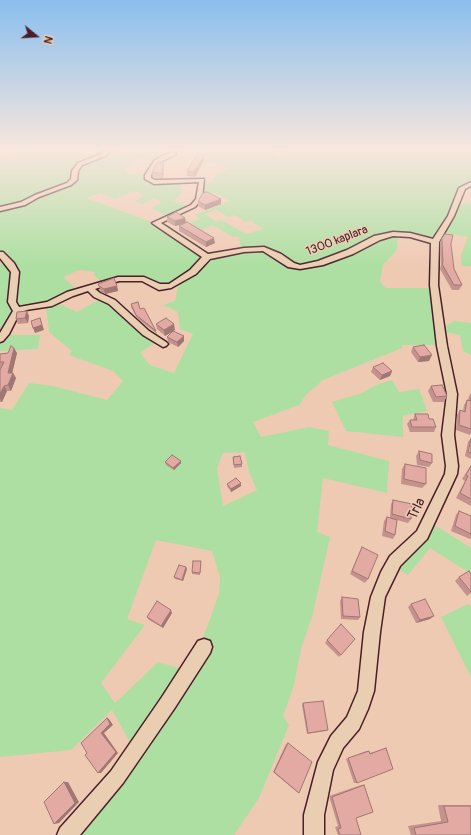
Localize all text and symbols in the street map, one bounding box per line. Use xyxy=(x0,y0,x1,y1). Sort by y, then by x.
north arrow xyxy=(16,16,56,56)
text: N xyxy=(41,34,55,45)
street label: 1300 kaplara xyxy=(304,223,370,259)
street label: Trla xyxy=(405,495,429,523)

